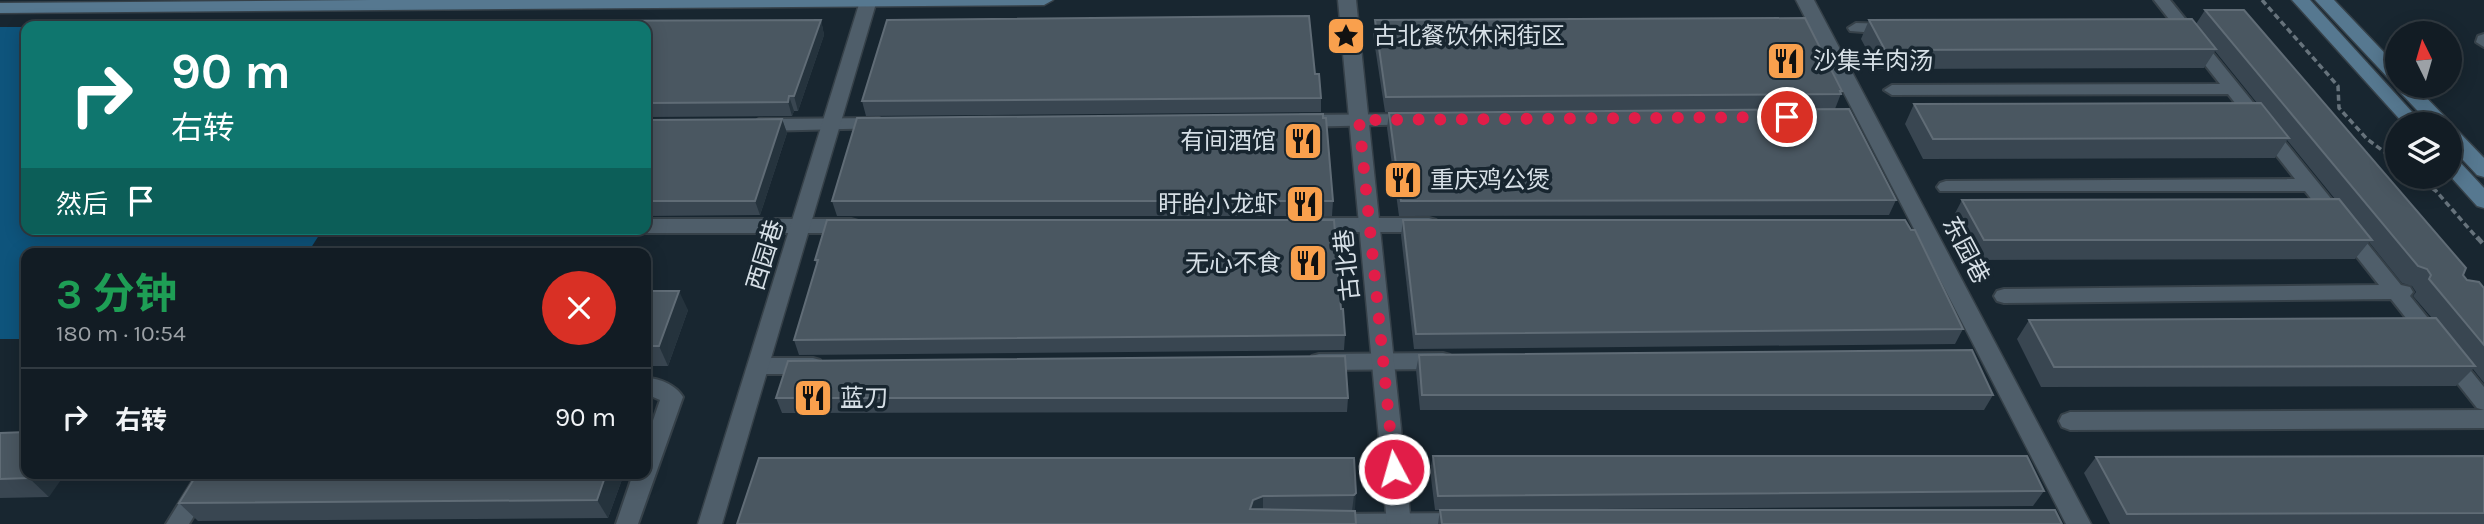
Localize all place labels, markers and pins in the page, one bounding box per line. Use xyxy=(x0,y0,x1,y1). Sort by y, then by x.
place icon: 古北餐饮休闲街区 xyxy=(1325,15,1367,57)
place label: 古北餐饮休闲街区 xyxy=(1373,22,1565,50)
restaurant icon: 沙集羊肉汤 xyxy=(1765,40,1807,82)
place label: 沙集羊肉汤 xyxy=(1813,47,1933,75)
pin xyxy=(1757,87,1817,147)
restaurant icon: 有间酒馆 xyxy=(1282,120,1324,162)
place label: 有间酒馆 xyxy=(1180,127,1276,155)
restaurant icon: 重庆鸡公煲 xyxy=(1382,159,1424,201)
place label: 重庆鸡公煲 xyxy=(1430,166,1550,194)
restaurant icon: 盱眙小龙虾 xyxy=(1284,183,1326,225)
place label: 盱眙小龙虾 xyxy=(1158,190,1278,218)
restaurant icon: 无心不食 xyxy=(1287,242,1329,284)
place label: 无心不食 xyxy=(1185,249,1281,277)
restaurant icon: 蓝刀 xyxy=(792,377,834,419)
place label: 蓝刀 xyxy=(840,384,888,412)

